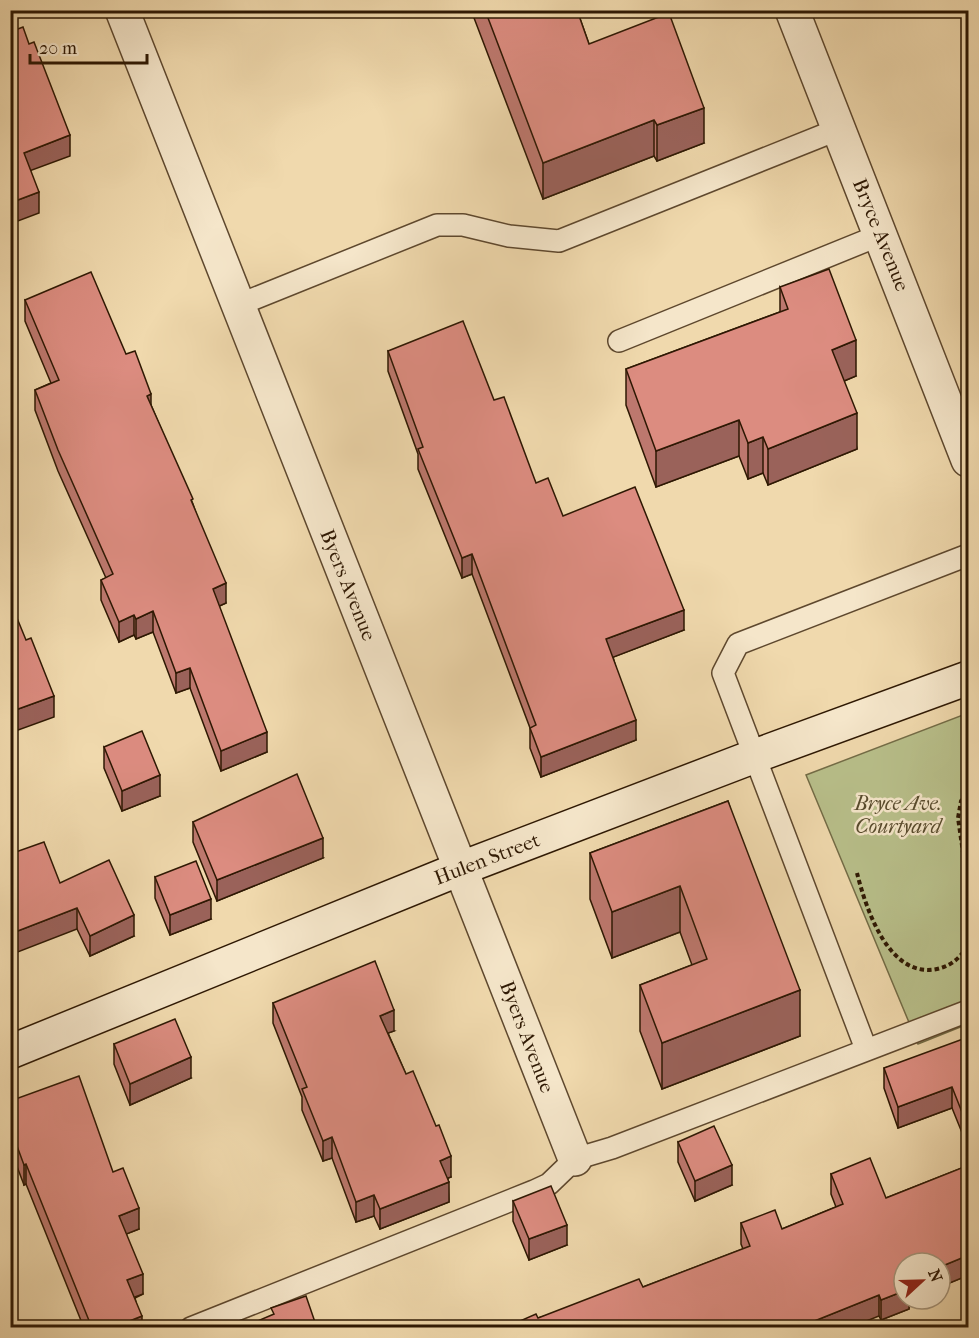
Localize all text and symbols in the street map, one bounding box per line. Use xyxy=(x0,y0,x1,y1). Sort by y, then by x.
scale bar xyxy=(30,27,147,65)
text: 20 m xyxy=(39,38,77,59)
street label: Bryce Avenue xyxy=(848,175,914,295)
street label: Byers Avenue xyxy=(315,526,381,644)
park label: Bryce Ave. Courtyard xyxy=(854,792,944,838)
street label: Hulen Street xyxy=(431,828,543,890)
street label: Byers Avenue xyxy=(495,978,559,1096)
north arrow xyxy=(892,1251,952,1311)
text: N xyxy=(924,1266,947,1286)

